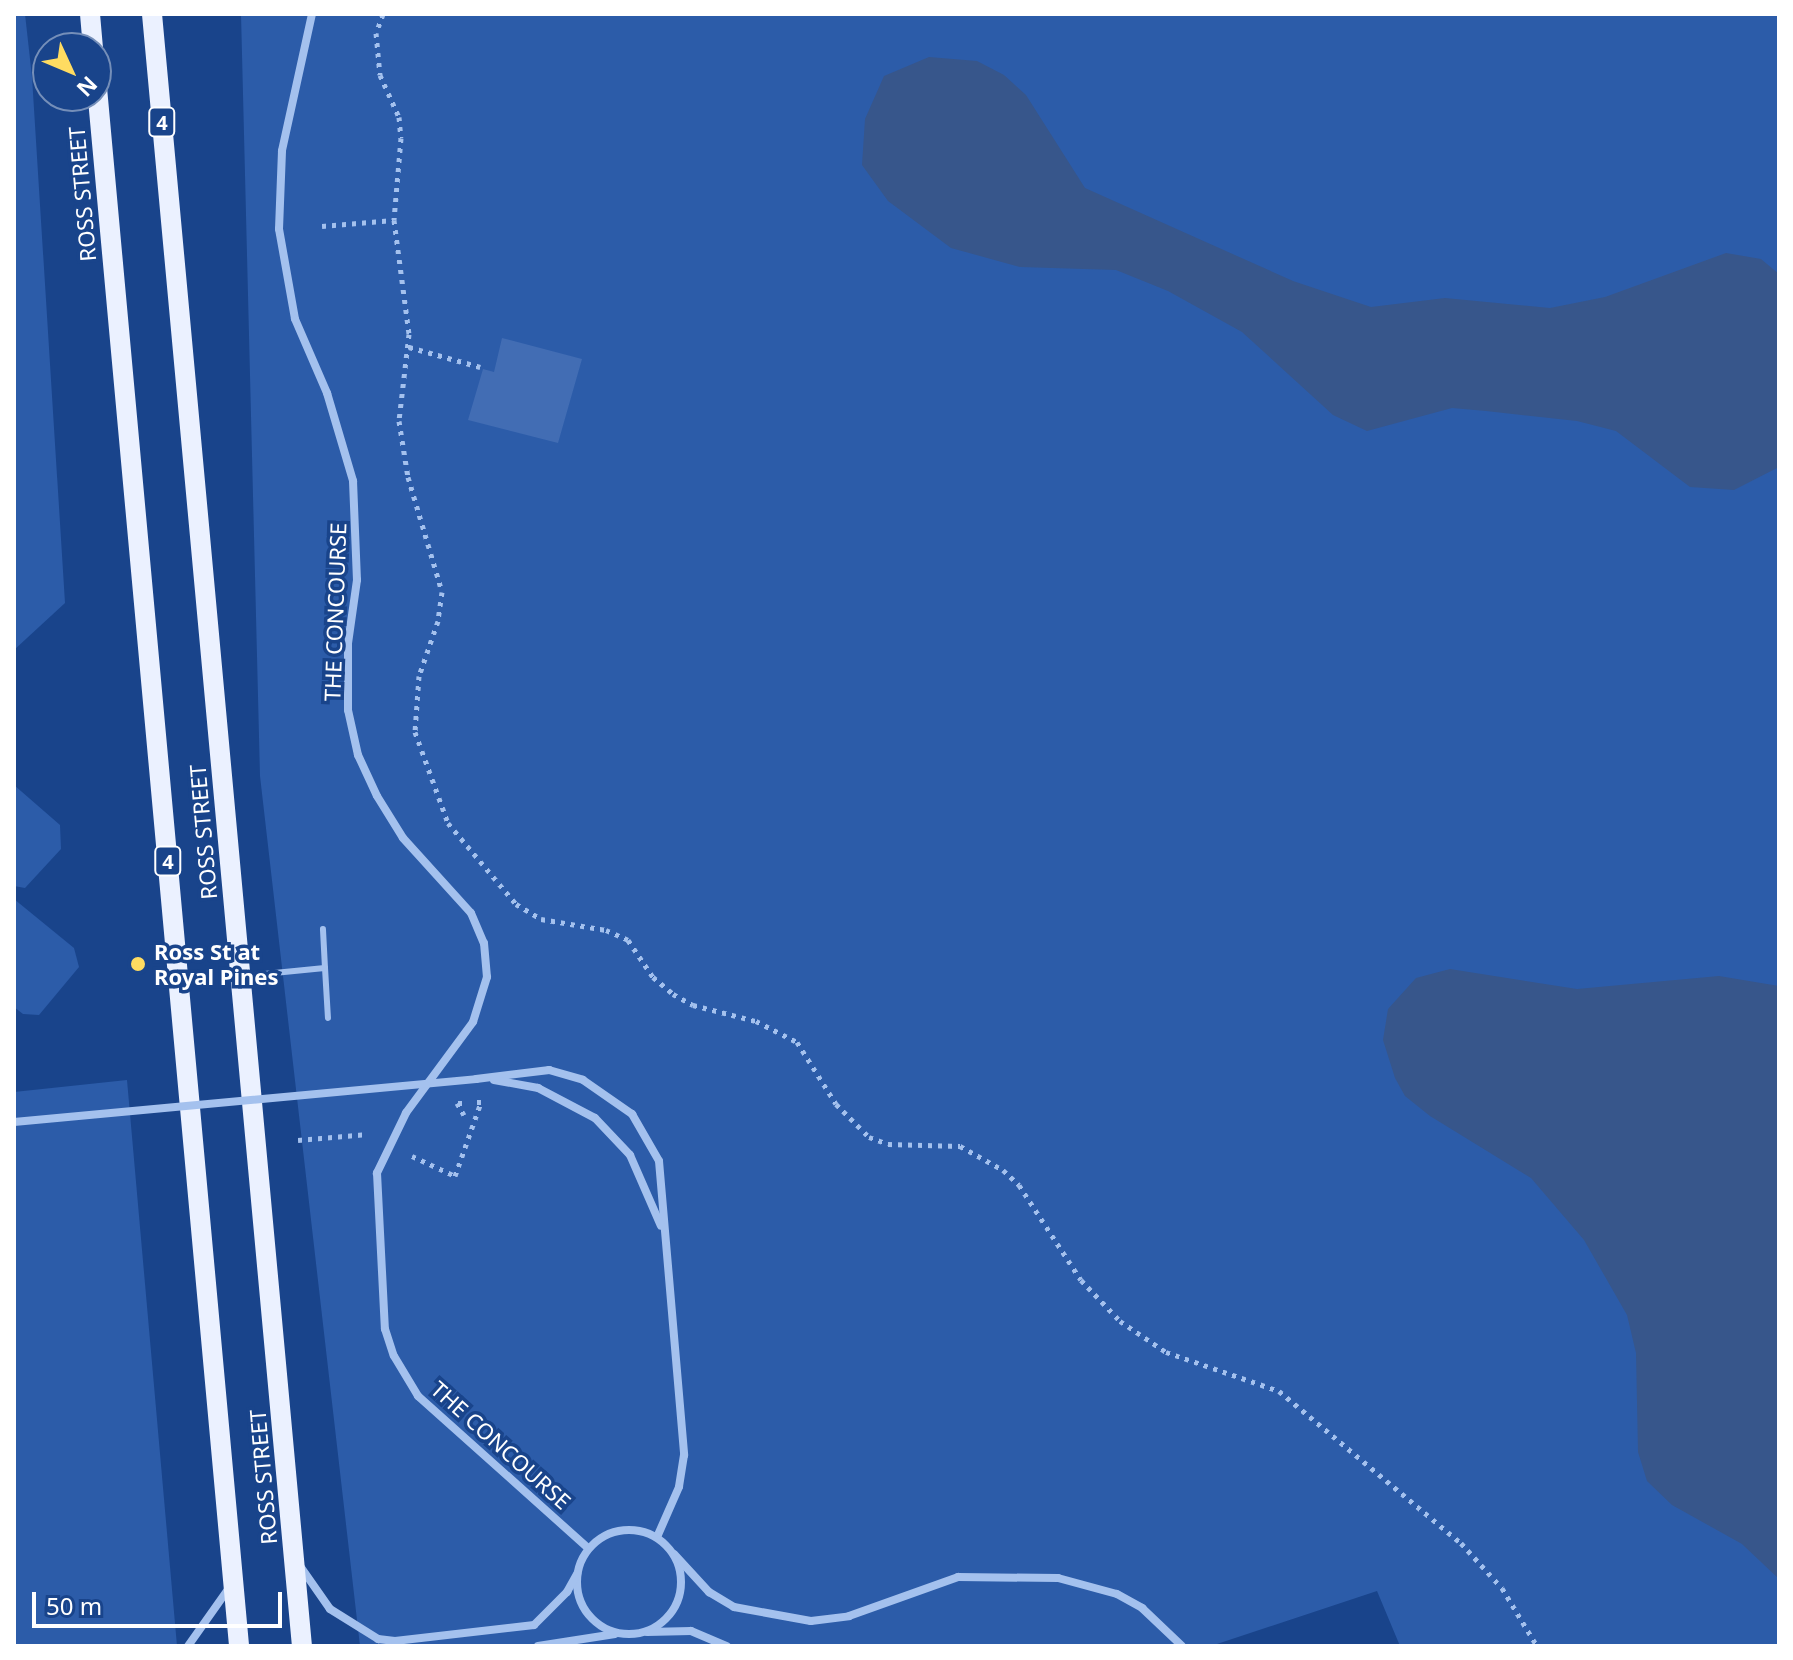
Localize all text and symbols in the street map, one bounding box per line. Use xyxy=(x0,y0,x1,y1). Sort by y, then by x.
north arrow xyxy=(32,32,112,112)
text: N xyxy=(71,70,105,104)
road number: 4 xyxy=(148,106,176,138)
street label: ROSS STREET xyxy=(63,125,101,263)
street label: THE CONCOURSE xyxy=(319,522,351,702)
street label: ROSS STREET xyxy=(184,763,222,901)
road number: 4 xyxy=(154,845,182,877)
place label: Ross St at Royal Pines xyxy=(154,938,278,990)
marker: Ross St at Royal Pines xyxy=(129,955,147,973)
street label: THE CONCOURSE xyxy=(426,1375,576,1515)
street label: ROSS STREET xyxy=(244,1408,282,1546)
scale bar xyxy=(36,1576,286,1626)
text: 50 m xyxy=(46,1589,102,1622)

